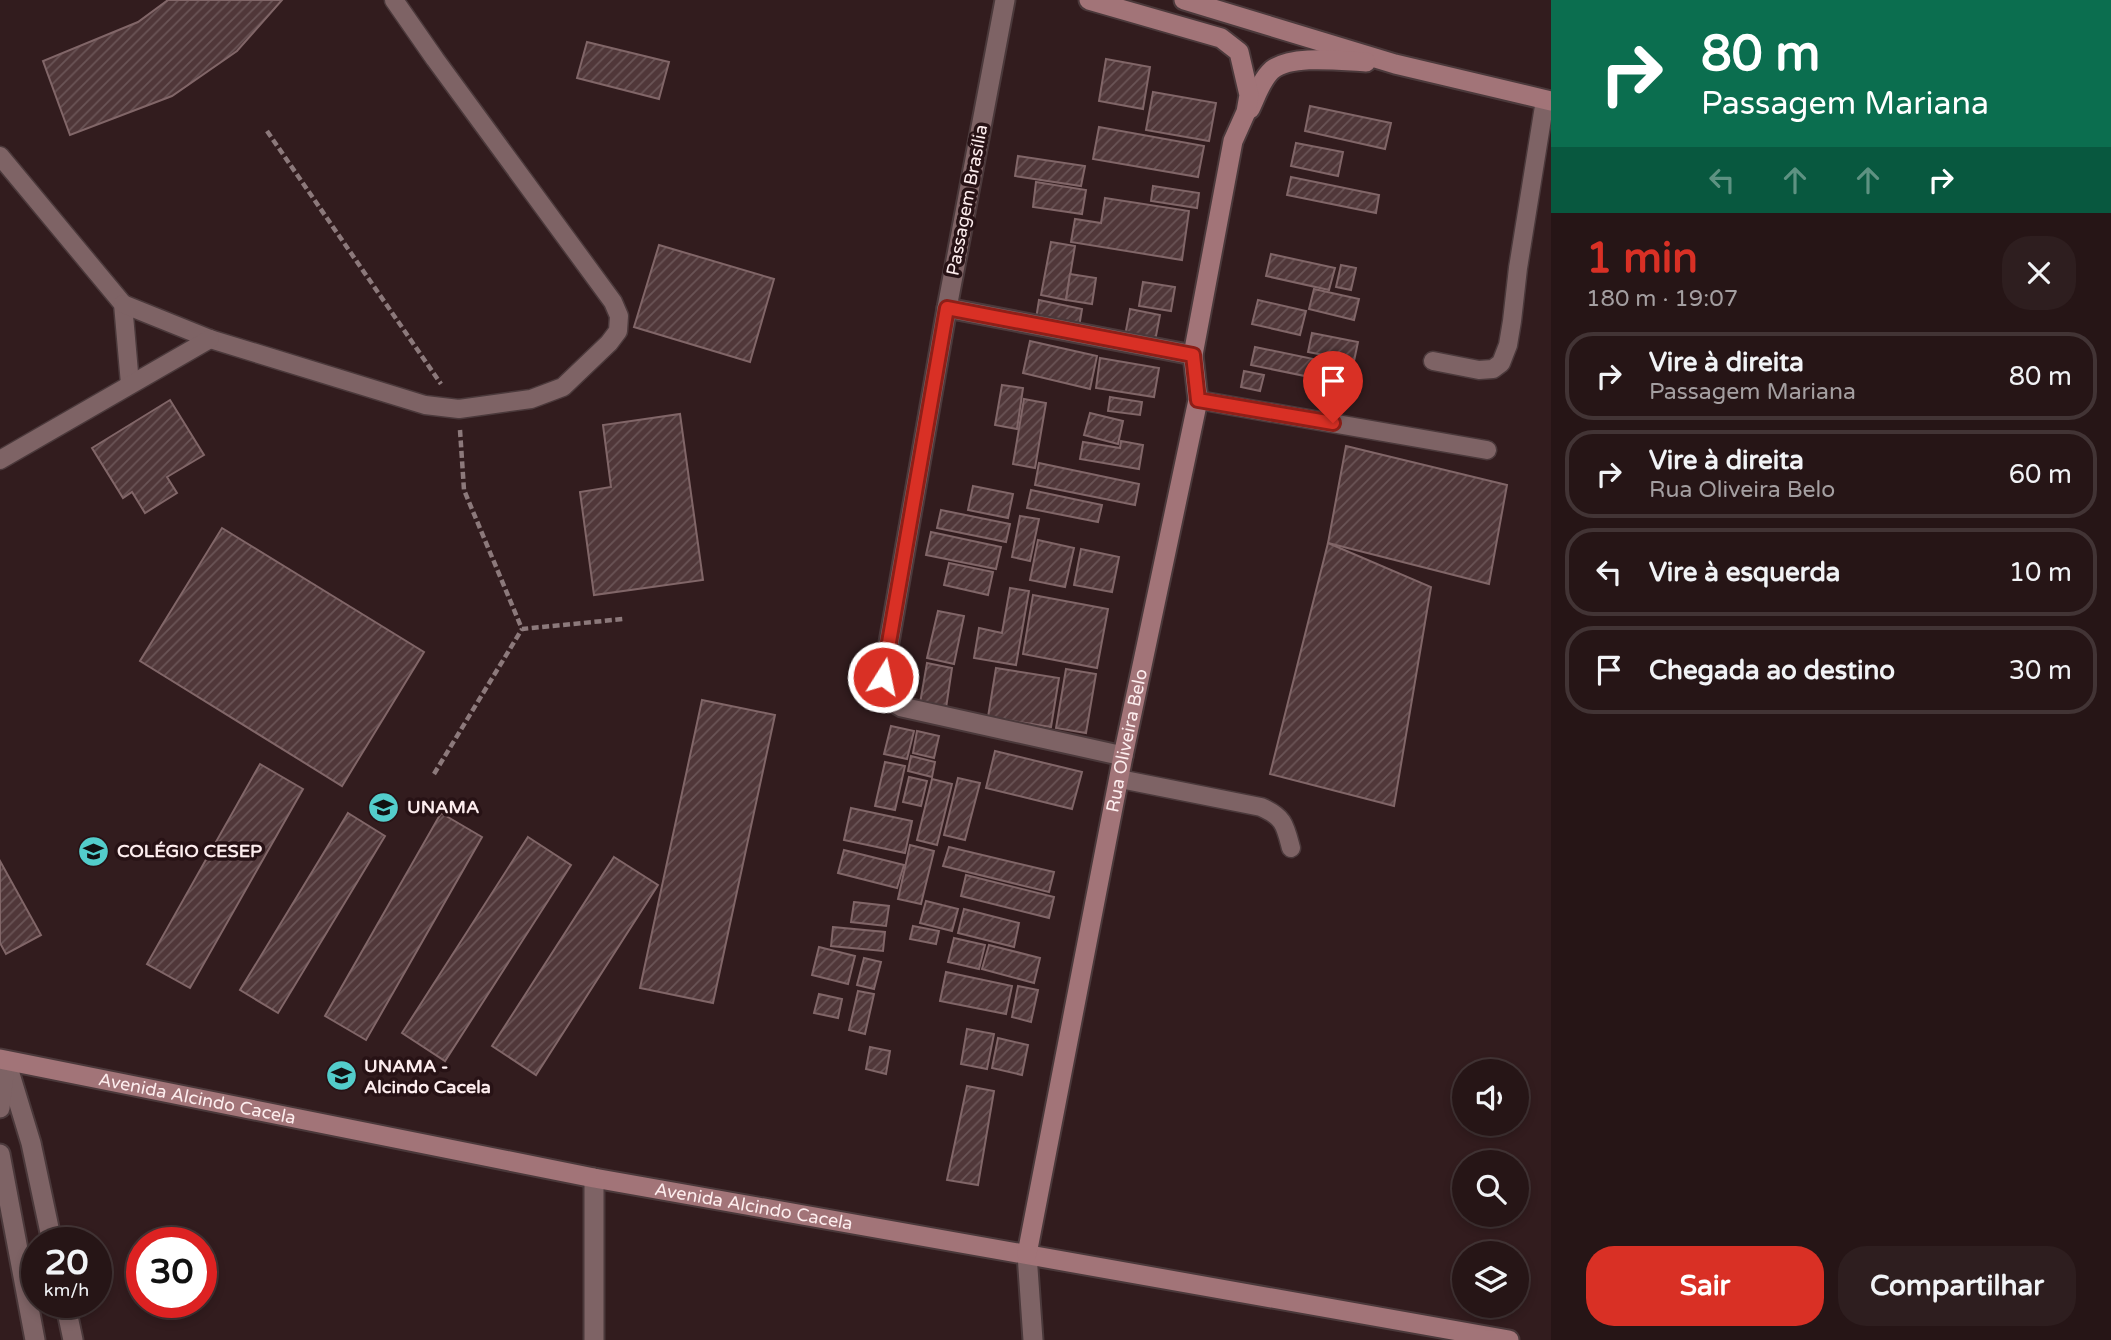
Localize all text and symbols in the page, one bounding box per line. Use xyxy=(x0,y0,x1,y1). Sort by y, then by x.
text: 80 m xyxy=(1701,25,1820,84)
icon: right xyxy=(1586,28,1677,119)
text: Passagem Mariana xyxy=(1701,85,1989,123)
street label: Passagem Brasília xyxy=(942,123,992,277)
icon: left xyxy=(1703,161,1741,199)
icon: ahead xyxy=(1776,161,1814,199)
icon: ahead xyxy=(1849,161,1887,199)
icon: right xyxy=(1922,161,1960,199)
text: 1 min xyxy=(1586,233,1698,284)
button: close xyxy=(2002,236,2076,310)
text: 180 m · 19:07 xyxy=(1586,285,1738,313)
text: Vire à direita xyxy=(1649,347,1804,378)
pin xyxy=(1303,351,1363,423)
icon: right xyxy=(1590,357,1628,395)
text: 80 m xyxy=(2009,361,2072,392)
icon: arrive xyxy=(1314,362,1352,400)
text: Passagem Mariana xyxy=(1649,378,1856,406)
text: Vire à direita xyxy=(1649,445,1804,476)
icon: right xyxy=(1590,455,1628,493)
text: 60 m xyxy=(2009,459,2072,490)
text: Rua Oliveira Belo xyxy=(1649,476,1835,504)
icon: left xyxy=(1590,553,1628,591)
text: Vire à esquerda xyxy=(1649,557,1840,588)
text: 10 m xyxy=(2009,557,2072,588)
position arrow xyxy=(846,640,920,714)
icon: arrive xyxy=(1590,651,1628,689)
text: Chegada ao destino xyxy=(1649,655,1895,686)
text: 30 m xyxy=(2009,655,2072,686)
street label: Rua Oliveira Belo xyxy=(1101,667,1152,814)
school or university icon: UNAMA xyxy=(367,790,401,824)
place label: UNAMA xyxy=(407,796,479,818)
school or university icon: COLÉGIO CESEP xyxy=(77,834,111,868)
place label: COLÉGIO CESEP xyxy=(117,840,262,862)
place label: UNAMA - Alcindo Cacela xyxy=(364,1055,491,1098)
school or university icon: UNAMA - Alcindo Cacela xyxy=(324,1059,358,1093)
map controls xyxy=(1452,1059,1529,1318)
button: sound xyxy=(1452,1059,1529,1136)
street label: Avenida Alcindo Cacela xyxy=(96,1068,298,1129)
button: search xyxy=(1452,1150,1529,1227)
street label: Avenida Alcindo Cacela xyxy=(653,1178,855,1235)
speed limit sign: 30 xyxy=(126,1227,217,1318)
button: layers xyxy=(1452,1241,1529,1318)
text: 20 xyxy=(45,1242,88,1284)
button: Sair xyxy=(1586,1246,1824,1326)
button: Compartilhar xyxy=(1838,1246,2076,1326)
text: km/h xyxy=(44,1279,89,1301)

